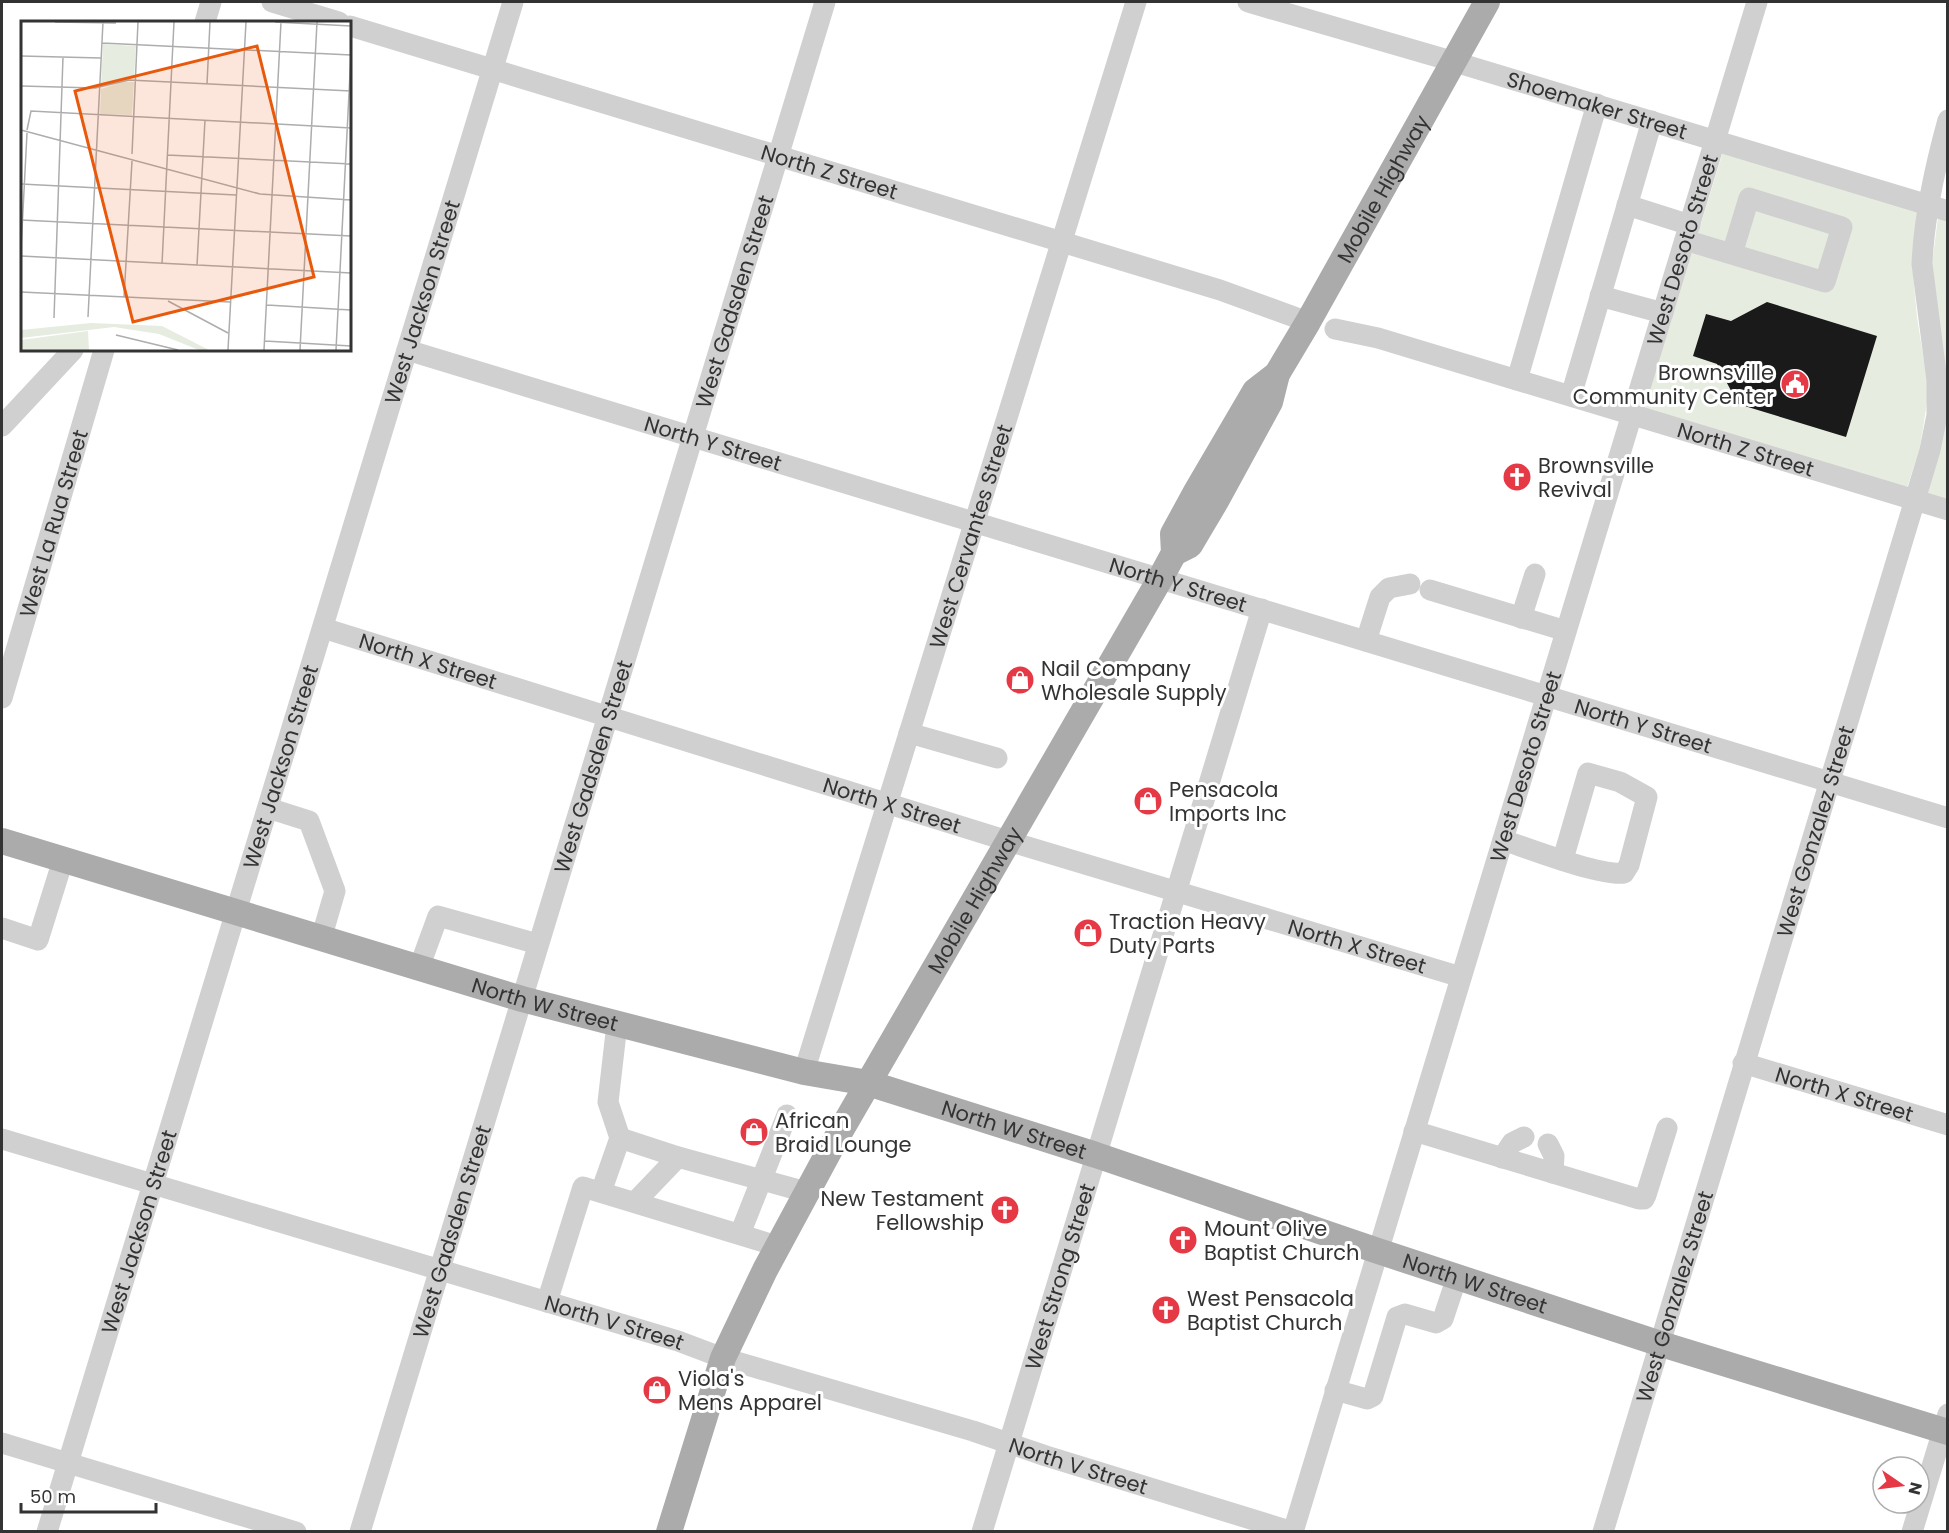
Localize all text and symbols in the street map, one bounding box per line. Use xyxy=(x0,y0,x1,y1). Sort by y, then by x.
inset map xyxy=(21,21,351,351)
street label: Shoemaker Street xyxy=(1503,64,1691,146)
street label: Mobile Highway xyxy=(1330,109,1436,268)
street label: North Z Street xyxy=(758,137,901,206)
street label: West Desoto Street xyxy=(1639,151,1725,349)
street label: West Gadsden Street xyxy=(688,191,780,412)
street label: West Jackson Street xyxy=(377,196,466,407)
place label: Brownsville Community Center xyxy=(1573,358,1774,411)
public building icon: Brownsville Community Center xyxy=(1779,368,1811,400)
street label: North Y Street xyxy=(641,408,785,478)
street label: North Z Street xyxy=(1674,415,1818,483)
street label: West Cervantes Street xyxy=(922,421,1019,652)
street label: West La Rua Street xyxy=(12,426,94,621)
place label: Brownsville Revival xyxy=(1538,451,1654,504)
church icon: Brownsville Revival xyxy=(1501,461,1533,493)
street label: North Y Street xyxy=(1106,550,1250,619)
street label: North X Street xyxy=(355,626,501,696)
place label: Nail Company Wholesale Supply xyxy=(1041,654,1227,707)
street label: West Gadsden Street xyxy=(547,656,639,877)
street label: West Jackson Street xyxy=(235,661,325,872)
shop icon: Nail Company Wholesale Supply xyxy=(1004,664,1036,696)
street label: West Desoto Street xyxy=(1483,667,1568,866)
street label: North Y Street xyxy=(1571,691,1715,760)
street label: West Gonzalez Street xyxy=(1769,722,1860,941)
street label: North X Street xyxy=(820,770,965,840)
place label: Pensacola Imports Inc xyxy=(1169,775,1287,828)
shop icon: Pensacola Imports Inc xyxy=(1132,785,1164,817)
street label: Mobile Highway xyxy=(920,821,1028,979)
place label: Traction Heavy Duty Parts xyxy=(1109,907,1266,960)
street label: North X Street xyxy=(1285,911,1430,980)
shop icon: Traction Heavy Duty Parts xyxy=(1072,917,1104,949)
street label: North W Street xyxy=(468,970,621,1038)
street label: North X Street xyxy=(1772,1059,1917,1128)
street label: North W Street xyxy=(938,1093,1090,1166)
place label: African Braid Lounge xyxy=(775,1106,911,1159)
shop icon: African Braid Lounge xyxy=(738,1116,770,1148)
street label: West Gadsden Street xyxy=(405,1121,497,1342)
street label: West Jackson Street xyxy=(94,1126,183,1337)
street label: West Strong Street xyxy=(1017,1180,1102,1373)
place label: New Testament Fellowship xyxy=(820,1184,984,1237)
street label: West Gonzalez Street xyxy=(1629,1187,1720,1406)
church icon: New Testament Fellowship xyxy=(989,1194,1021,1226)
place label: Mount Olive Baptist Church xyxy=(1204,1214,1359,1267)
church icon: Mount Olive Baptist Church xyxy=(1167,1224,1199,1256)
street label: North W Street xyxy=(1399,1246,1551,1320)
place label: West Pensacola Baptist Church xyxy=(1187,1284,1354,1337)
street label: North V Street xyxy=(541,1287,688,1357)
church icon: West Pensacola Baptist Church xyxy=(1150,1294,1182,1326)
place label: Viola's Mens Apparel xyxy=(678,1364,822,1417)
shop icon: Viola's Mens Apparel xyxy=(641,1374,673,1406)
street label: North V Street xyxy=(1005,1430,1151,1501)
north arrow xyxy=(1871,1455,1931,1515)
scale bar xyxy=(21,1476,156,1514)
text: N xyxy=(1902,1480,1928,1497)
text: 50 m xyxy=(30,1484,76,1509)

